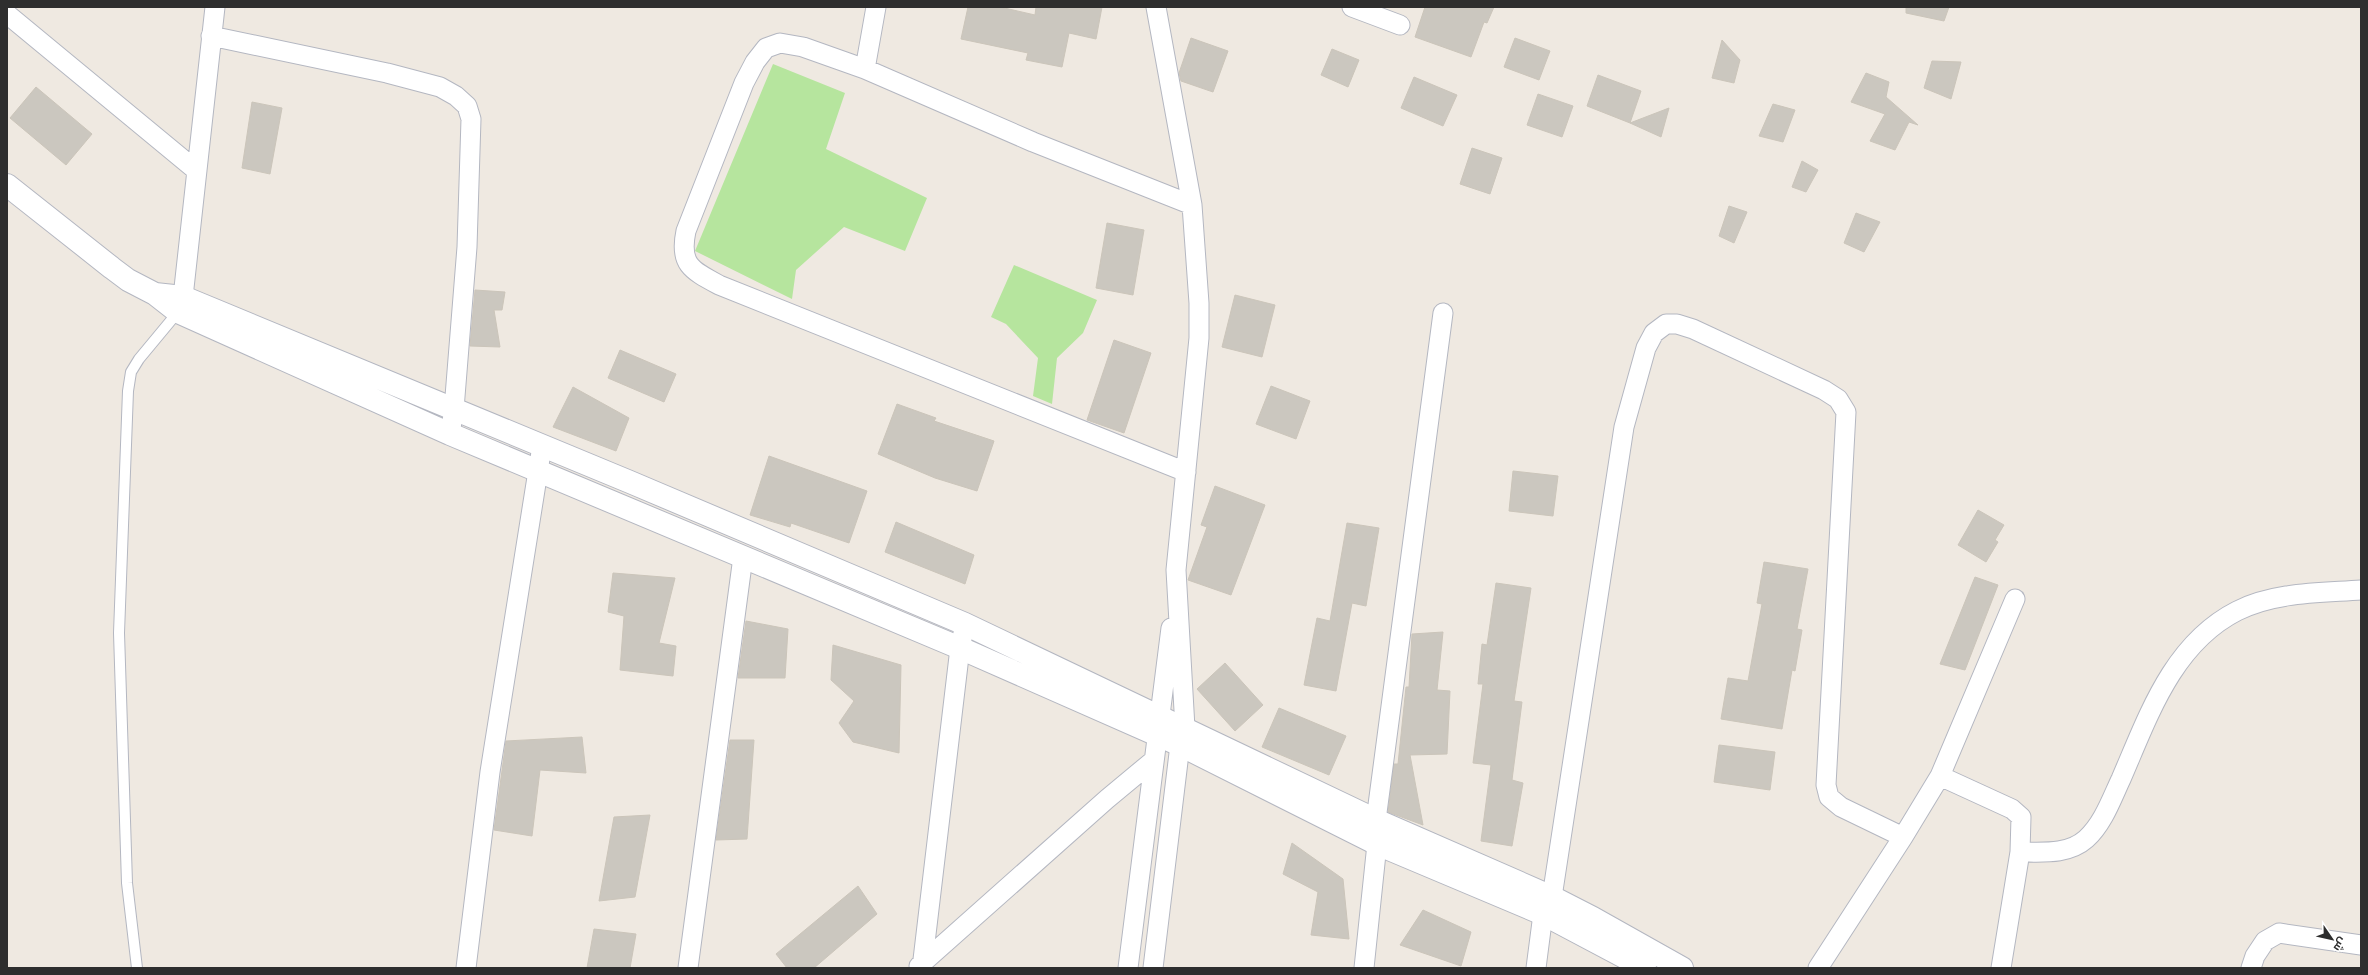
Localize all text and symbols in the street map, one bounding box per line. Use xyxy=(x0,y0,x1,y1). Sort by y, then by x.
north arrow xyxy=(2312,919,2352,959)
text: ش xyxy=(2331,935,2350,954)

